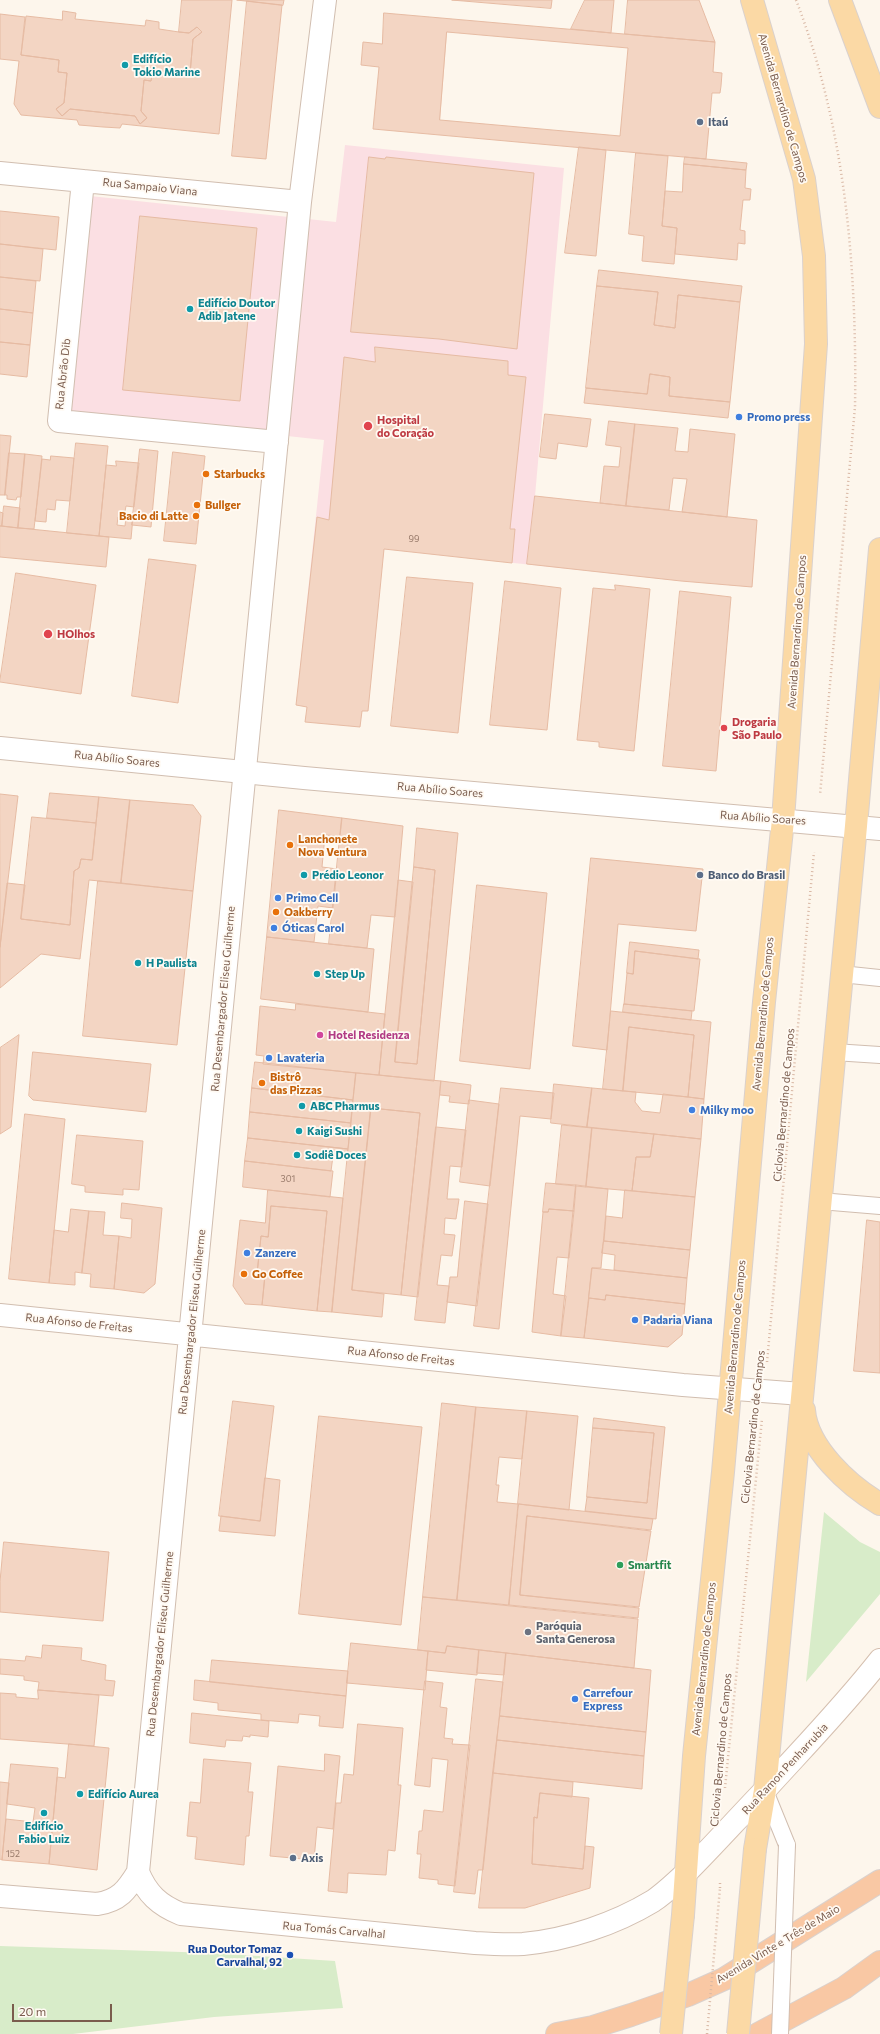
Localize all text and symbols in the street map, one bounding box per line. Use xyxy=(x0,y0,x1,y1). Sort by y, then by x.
street label: Avenida Bernardino de Campos xyxy=(755,32,811,184)
place label: Edifício Tokio Marine xyxy=(133,52,200,78)
marker: Edifício Tokio Marine xyxy=(120,60,130,70)
place label: Itaú xyxy=(708,115,728,129)
marker: Itaú xyxy=(695,117,705,127)
street label: Rua Sampaio Viana xyxy=(102,175,198,199)
place label: Edifício Doutor Adib Jatene xyxy=(198,296,275,322)
marker: Edifício Doutor Adib Jatene xyxy=(185,304,195,314)
street label: Rua Abrão Dib xyxy=(53,338,73,410)
place label: Promo press xyxy=(747,410,810,424)
marker: Promo press xyxy=(734,412,744,422)
place label: Hospital do Coração xyxy=(377,413,434,439)
marker: Hospital do Coração xyxy=(362,420,374,432)
place label: Starbucks xyxy=(214,467,265,481)
marker: Starbucks xyxy=(201,469,211,479)
place label: Bullger xyxy=(205,498,241,512)
marker: Bullger xyxy=(192,500,202,510)
place label: Bacio di Latte xyxy=(119,509,188,523)
marker: Bacio di Latte xyxy=(191,511,201,521)
house number: 99 xyxy=(409,534,419,544)
street label: Avenida Bernardino de Campos xyxy=(785,554,809,710)
place label: HOlhos xyxy=(57,627,95,641)
marker: HOlhos xyxy=(42,628,54,640)
place label: Drogaria São Paulo xyxy=(732,715,782,741)
marker: Drogaria São Paulo xyxy=(719,723,729,733)
street label: Rua Abílio Soares xyxy=(73,748,161,770)
street label: Rua Abílio Soares xyxy=(396,780,484,800)
street label: Rua Abílio Soares xyxy=(719,808,807,828)
place label: Lanchonete Nova Ventura xyxy=(298,832,367,858)
marker: Lanchonete Nova Ventura xyxy=(285,840,295,850)
place label: Prédio Leonor xyxy=(312,868,384,882)
place label: Banco do Brasil xyxy=(708,868,785,882)
marker: Prédio Leonor xyxy=(299,870,309,880)
marker: Banco do Brasil xyxy=(695,870,705,880)
place label: Primo Cell xyxy=(286,891,338,905)
marker: Primo Cell xyxy=(273,893,283,903)
place label: Oakberry xyxy=(284,905,332,919)
street label: Rua Desembargador Eliseu Guilherme xyxy=(208,906,238,1092)
marker: Oakberry xyxy=(271,907,281,917)
place label: Óticas Carol xyxy=(282,921,344,935)
marker: Óticas Carol xyxy=(269,923,279,933)
street label: Avenida Bernardino de Campos xyxy=(750,936,776,1092)
place label: H Paulista xyxy=(146,956,197,970)
marker: H Paulista xyxy=(133,958,143,968)
place label: Step Up xyxy=(325,967,365,981)
marker: Step Up xyxy=(312,969,322,979)
place label: Hotel Residenza xyxy=(328,1028,410,1042)
street label: Ciclovia Bernardino de Campos xyxy=(771,1028,797,1182)
marker: Hotel Residenza xyxy=(315,1030,325,1040)
place label: Lavateria xyxy=(277,1051,324,1065)
marker: Lavateria xyxy=(264,1053,274,1063)
place label: Bistrô das Pizzas xyxy=(270,1070,322,1096)
marker: Bistrô das Pizzas xyxy=(257,1078,267,1088)
place label: ABC Pharmus xyxy=(310,1099,380,1113)
marker: ABC Pharmus xyxy=(297,1101,307,1111)
place label: Milky moo xyxy=(700,1103,754,1117)
marker: Milky moo xyxy=(687,1105,697,1115)
place label: Kaigi Sushi xyxy=(307,1124,362,1138)
marker: Kaigi Sushi xyxy=(294,1126,304,1136)
place label: Sodiê Doces xyxy=(305,1148,366,1162)
marker: Sodiê Doces xyxy=(292,1150,302,1160)
house number: 301 xyxy=(281,1174,295,1184)
street label: Rua Desembargador Eliseu Guilherme xyxy=(176,1229,208,1415)
place label: Zanzere xyxy=(255,1246,296,1260)
marker: Zanzere xyxy=(242,1248,252,1258)
street label: Avenida Bernardino de Campos xyxy=(722,1259,748,1415)
place label: Go Coffee xyxy=(252,1267,303,1281)
marker: Go Coffee xyxy=(239,1269,249,1279)
street label: Rua Afonso de Freitas xyxy=(25,1311,133,1335)
place label: Padaria Viana xyxy=(643,1313,712,1327)
marker: Padaria Viana xyxy=(630,1315,640,1325)
street label: Rua Afonso de Freitas xyxy=(347,1344,455,1368)
street label: Ciclovia Bernardino de Campos xyxy=(738,1350,768,1504)
street label: Rua Desembargador Eliseu Guilherme xyxy=(144,1551,176,1737)
place label: Smartfit xyxy=(628,1558,671,1572)
marker: Smartfit xyxy=(615,1560,625,1570)
street label: Avenida Bernardino de Campos xyxy=(689,1581,719,1737)
place label: Paróquia Santa Generosa xyxy=(536,1619,615,1645)
marker: Paróquia Santa Generosa xyxy=(523,1627,533,1637)
street label: Ciclovia Bernardino de Campos xyxy=(708,1673,734,1827)
place label: Carrefour Express xyxy=(583,1686,633,1712)
marker: Carrefour Express xyxy=(570,1694,580,1704)
street label: Rua Ramon Penharrubia xyxy=(739,1721,831,1817)
place label: Edifício Aurea xyxy=(88,1787,159,1801)
marker: Edifício Aurea xyxy=(75,1789,85,1799)
marker: Edifício Fabio Luiz xyxy=(39,1808,49,1818)
place label: Edifício Fabio Luiz xyxy=(18,1819,70,1845)
house number: 152 xyxy=(6,1849,20,1859)
place label: Axis xyxy=(301,1851,323,1865)
marker: Axis xyxy=(288,1853,298,1863)
street label: Avenida Vinte e Três de Maio xyxy=(714,1902,842,1986)
street label: Rua Tomás Carvalhal xyxy=(282,1919,386,1941)
place label: Rua Doutor Tomaz Carvalhal, 92 xyxy=(188,1942,282,1968)
marker: Rua Doutor Tomaz Carvalhal, 92 xyxy=(285,1950,295,1960)
scale bar xyxy=(14,1996,114,2022)
text: 20 m xyxy=(19,2004,46,2018)

